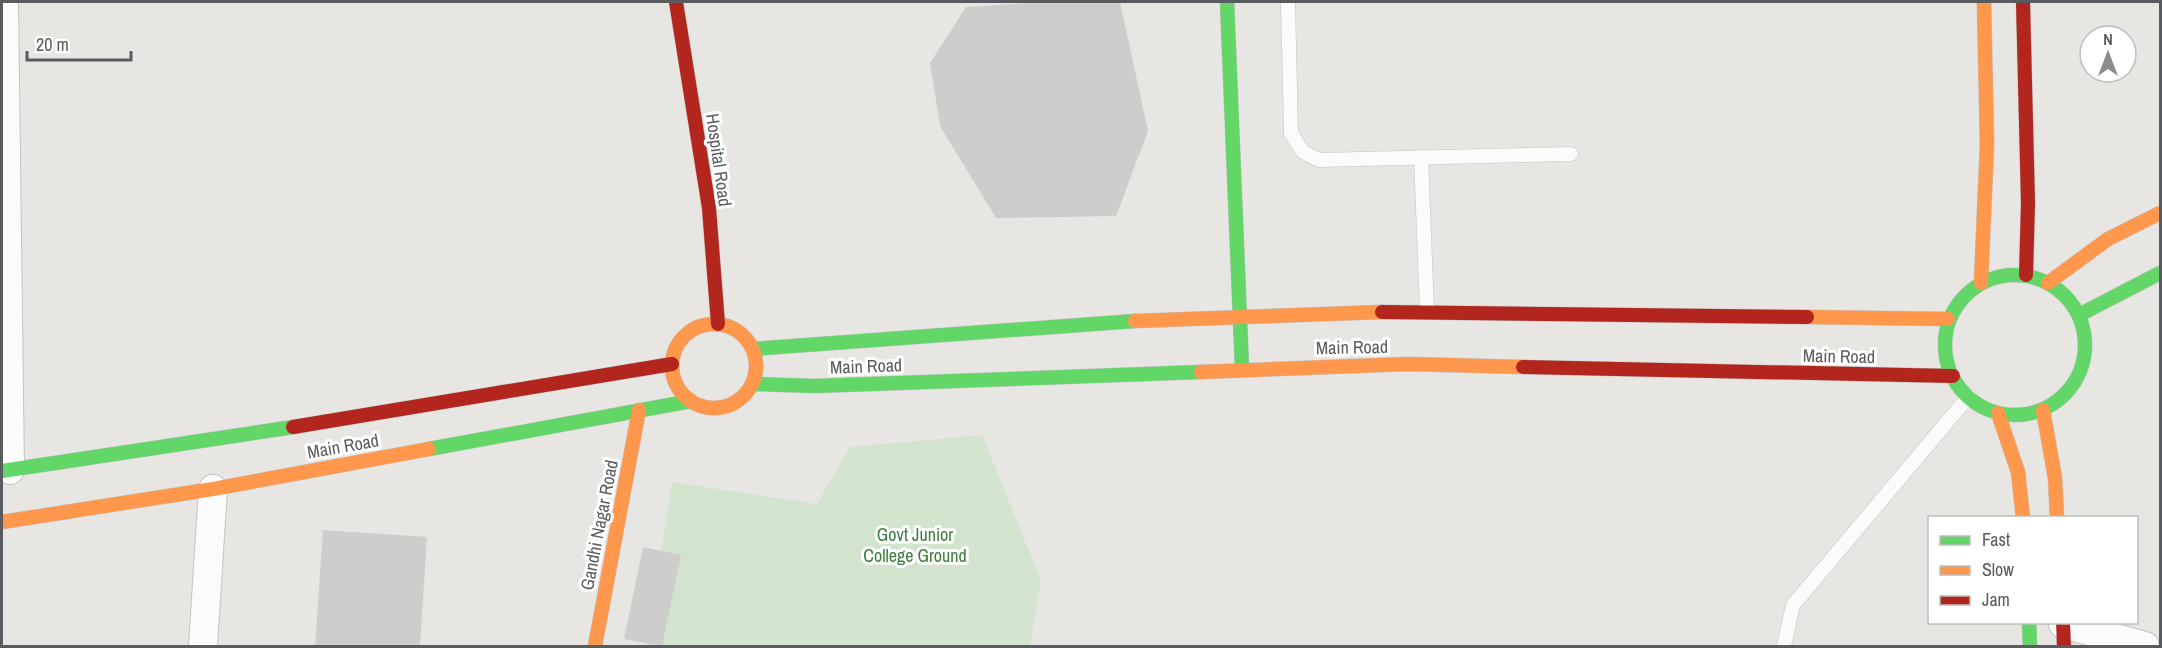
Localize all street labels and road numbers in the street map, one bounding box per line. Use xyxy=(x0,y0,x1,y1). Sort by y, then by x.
street label: Hospital Road xyxy=(700,112,738,208)
street label: Main Road xyxy=(1316,334,1388,360)
street label: Main Road xyxy=(1803,343,1875,369)
street label: Main Road xyxy=(829,352,903,380)
street label: Main Road xyxy=(305,427,381,465)
street label: Gandhi Nagar Road xyxy=(574,458,624,592)

